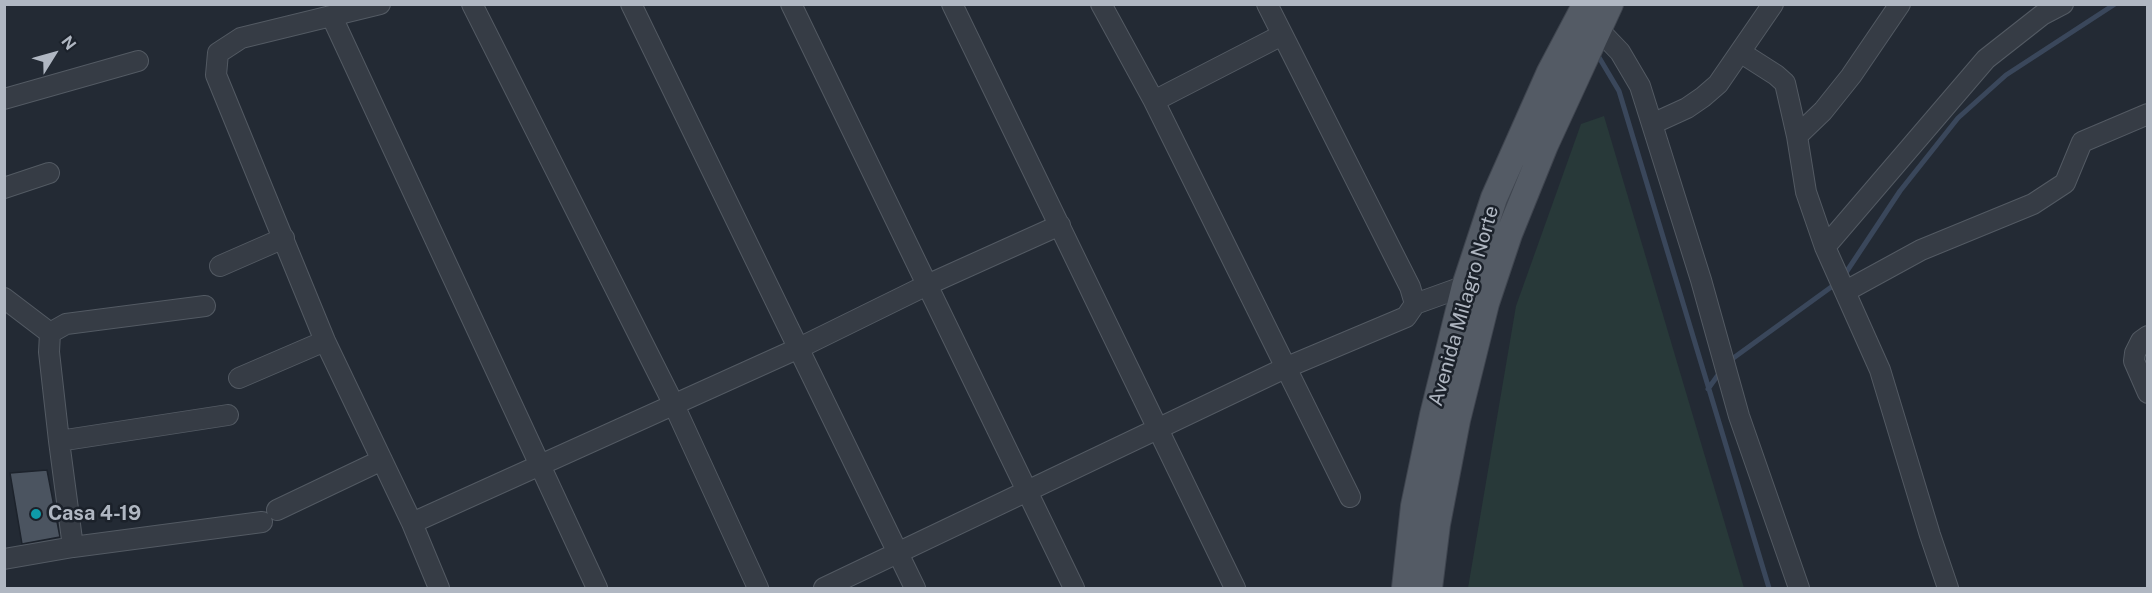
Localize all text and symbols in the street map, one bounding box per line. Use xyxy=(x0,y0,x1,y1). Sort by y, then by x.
north arrow xyxy=(24,24,84,84)
text: N xyxy=(57,32,80,54)
street label: Avenida Milagro Norte xyxy=(1424,203,1504,409)
place label: Casa 4-19 xyxy=(48,502,141,526)
marker: Casa 4-19 xyxy=(29,507,43,521)

